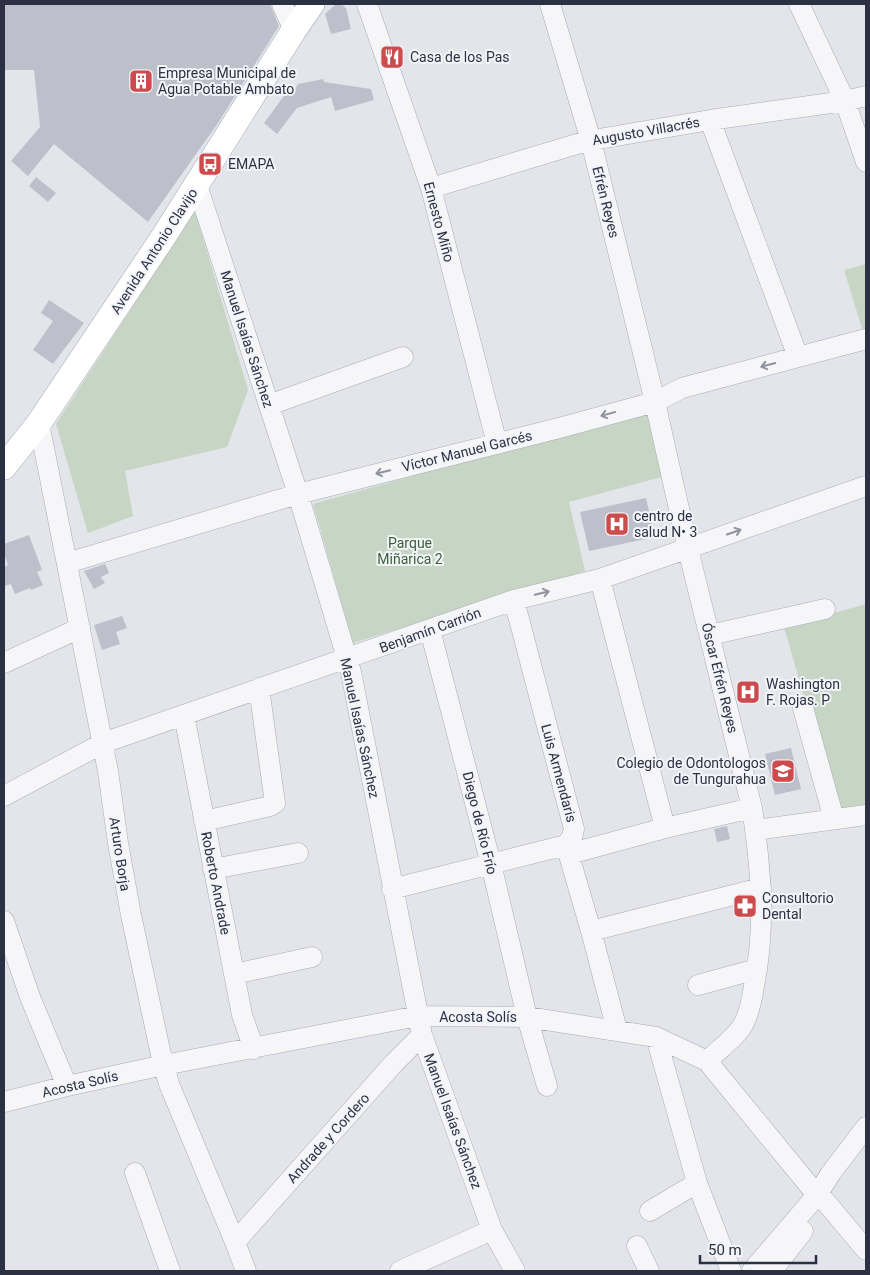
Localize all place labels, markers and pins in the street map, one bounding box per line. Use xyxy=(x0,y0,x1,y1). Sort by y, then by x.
restaurant icon: Casa de los Pas xyxy=(379,44,405,70)
place label: Casa de los Pas xyxy=(410,49,510,65)
place label: Empresa Municipal de Agua Potable Ambato xyxy=(158,65,296,97)
building icon: Empresa Municipal de Agua Potable Ambato xyxy=(128,68,154,94)
bus stop icon: EMAPA xyxy=(197,151,223,177)
place label: EMAPA xyxy=(228,156,274,172)
place label: centro de salud N• 3 xyxy=(634,508,697,540)
hospital icon: centro de salud N• 3 xyxy=(604,511,630,537)
place label: Washington F. Rojas. P xyxy=(766,676,840,708)
hospital icon: Washington F. Rojas. P xyxy=(735,679,761,705)
place label: Colegio de Odontologos de Tungurahua xyxy=(616,755,766,787)
school or university icon: Colegio de Odontologos de Tungurahua xyxy=(770,758,796,784)
place label: Consultorio Dental xyxy=(762,890,834,922)
pharmacy icon: Consultorio Dental xyxy=(732,893,758,919)

